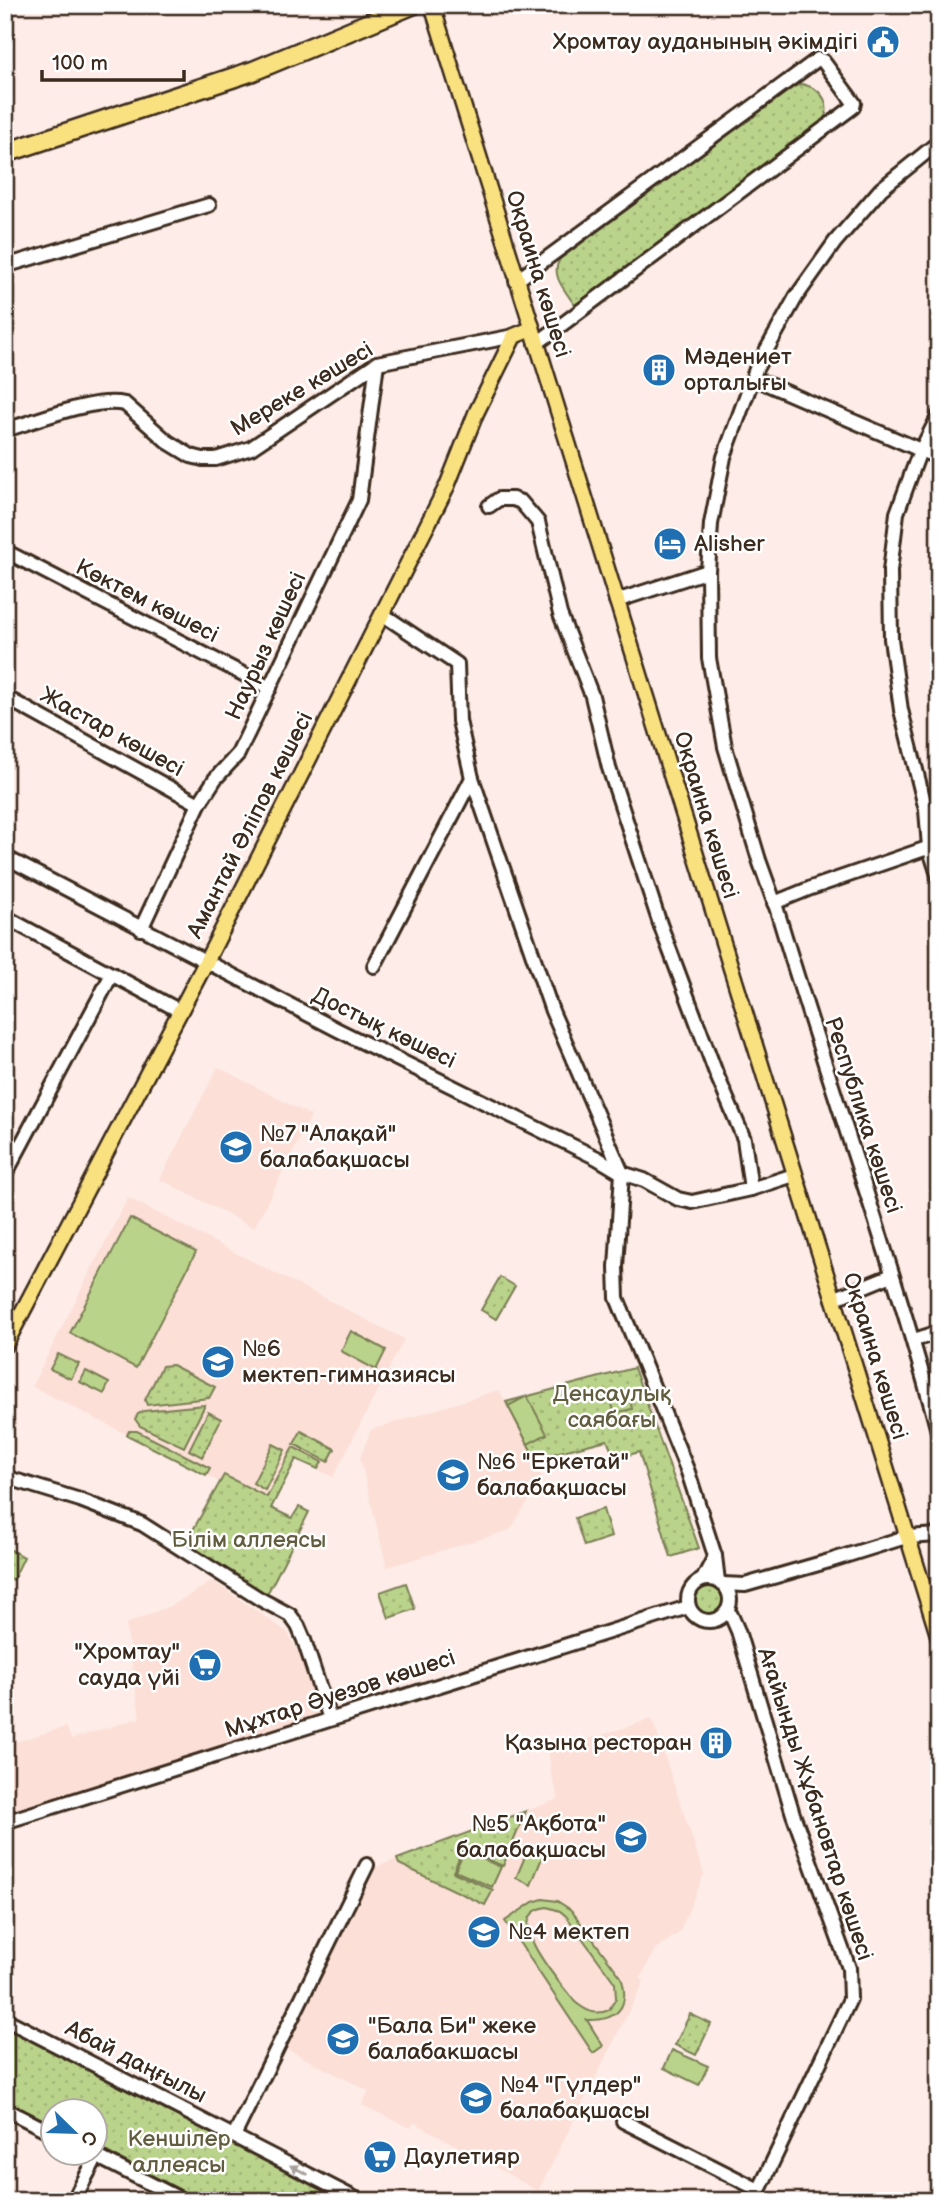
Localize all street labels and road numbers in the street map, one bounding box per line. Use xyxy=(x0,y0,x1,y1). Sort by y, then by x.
street label: Окраина көшесі xyxy=(499,187,577,361)
street label: Мереке көшесі xyxy=(226,335,378,443)
street label: Көктем көшесі xyxy=(71,553,223,649)
street label: Наурыз көшесі xyxy=(219,568,313,724)
street label: Жастар көшесі xyxy=(35,681,189,783)
street label: Амантай Әліпов көшесі xyxy=(180,707,319,944)
street label: Окраина көшесі xyxy=(667,728,745,902)
street label: Достық көшесі xyxy=(307,981,461,1075)
street label: Республика көшесі xyxy=(818,1013,908,1217)
street label: Окраина көшесі xyxy=(836,1269,914,1443)
street label: Ағайынды Жұбановтар көшесі xyxy=(751,1643,879,1964)
street label: Мұхтар Әуезов көшесі xyxy=(221,1644,459,1744)
street label: Абай даңғылы xyxy=(60,2014,211,2110)

